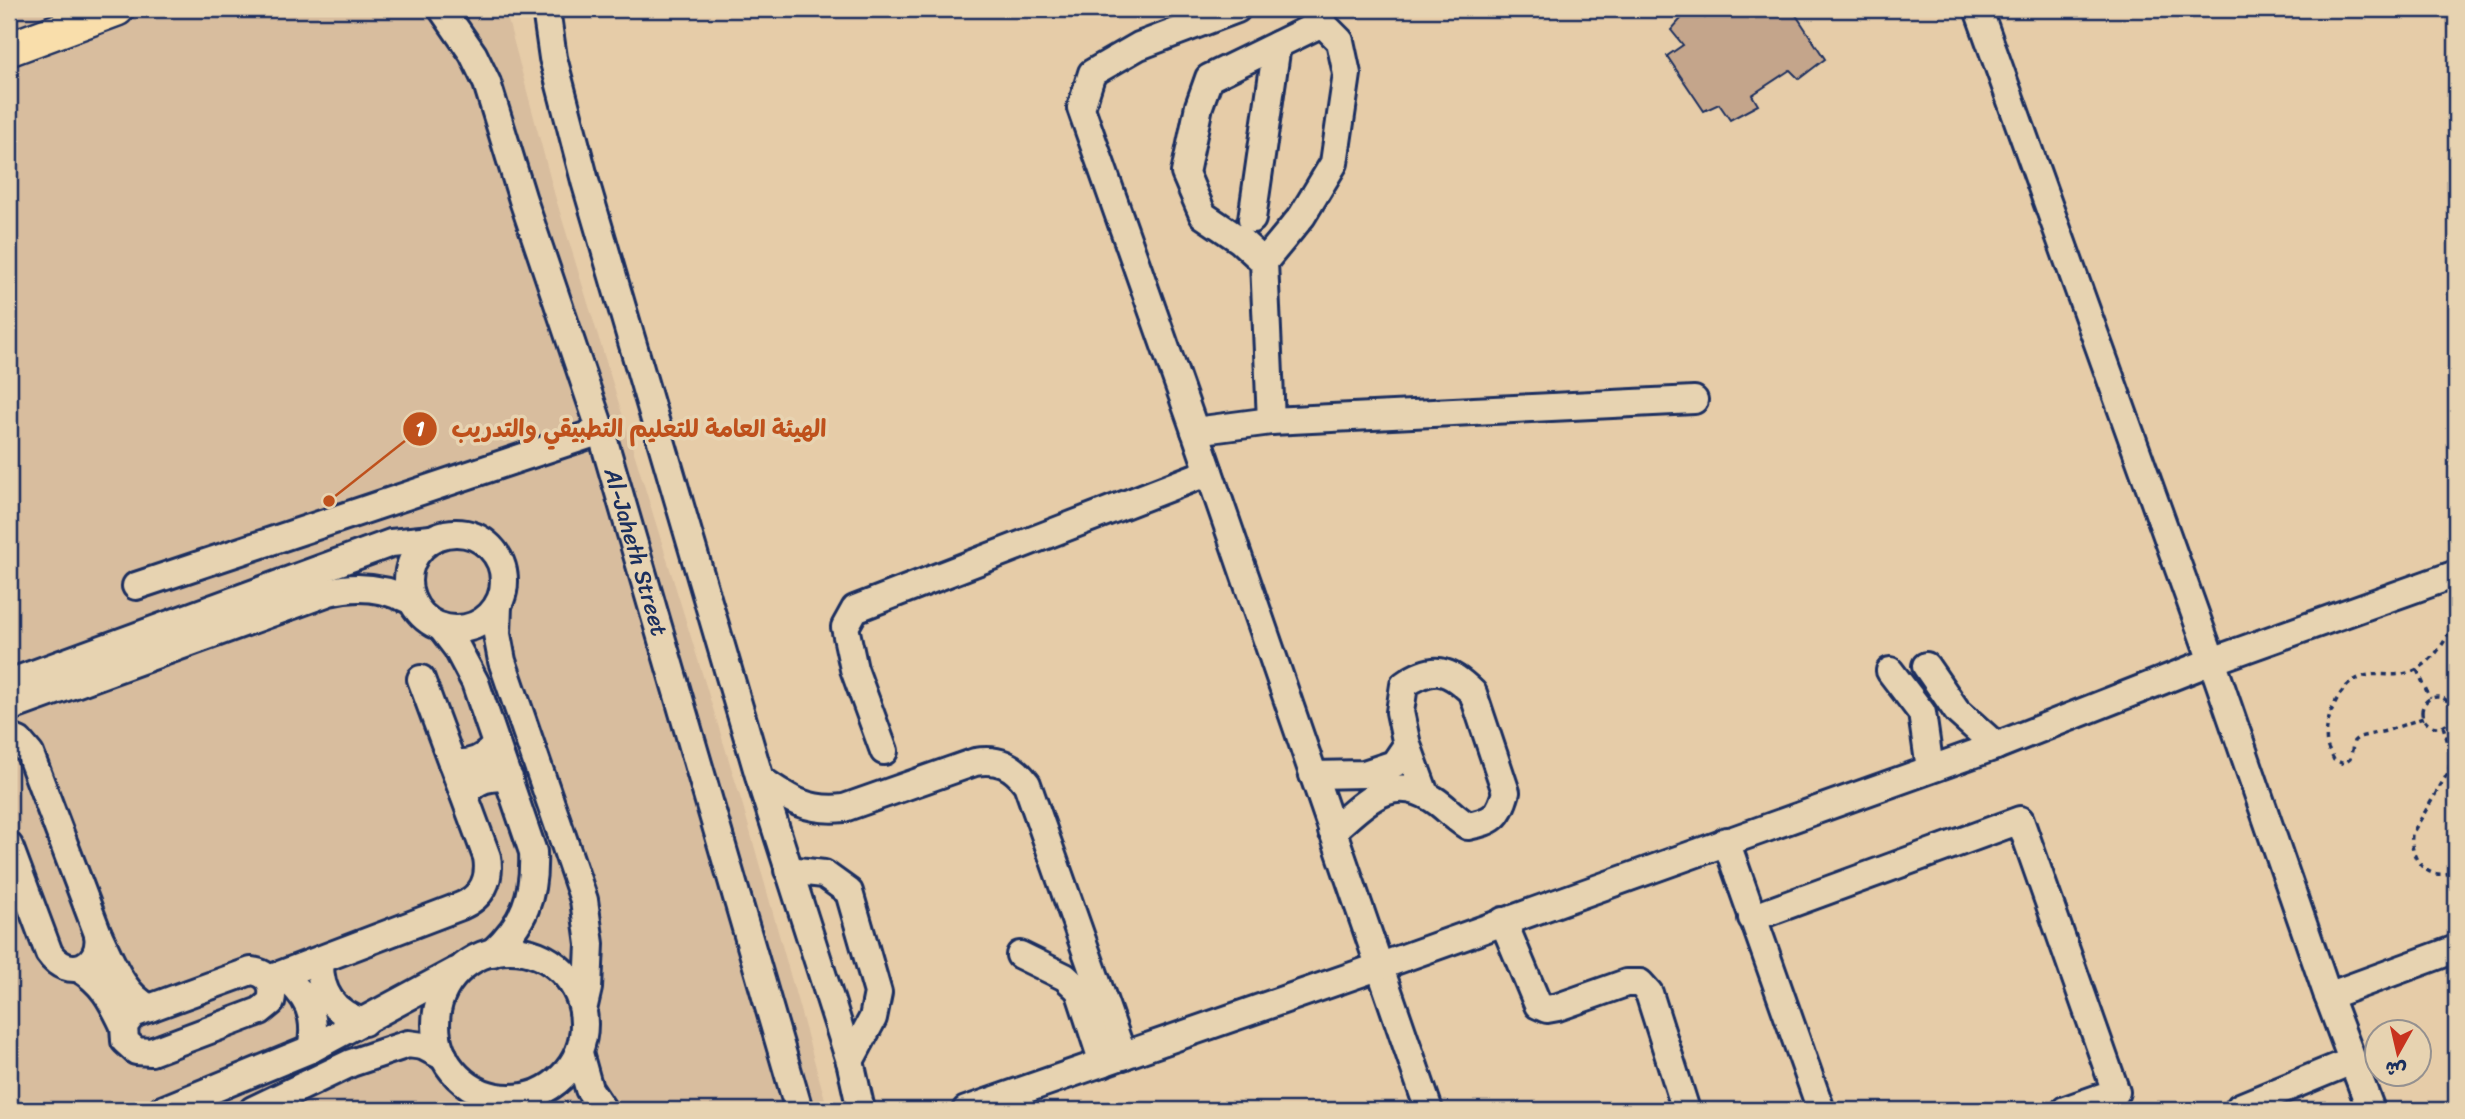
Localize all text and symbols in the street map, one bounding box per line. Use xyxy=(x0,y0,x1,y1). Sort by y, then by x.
callout: الهيئة العامة للتعليم التطبيقي والتدريب xyxy=(403,406,841,451)
text: الهيئة العامة للتعليم التطبيقي والتدريب xyxy=(452,408,827,450)
text: 1 xyxy=(415,410,425,448)
street label: Al-Jaheth Street xyxy=(592,462,680,641)
north arrow xyxy=(2364,1018,2434,1088)
text: ش xyxy=(2383,1052,2408,1087)

